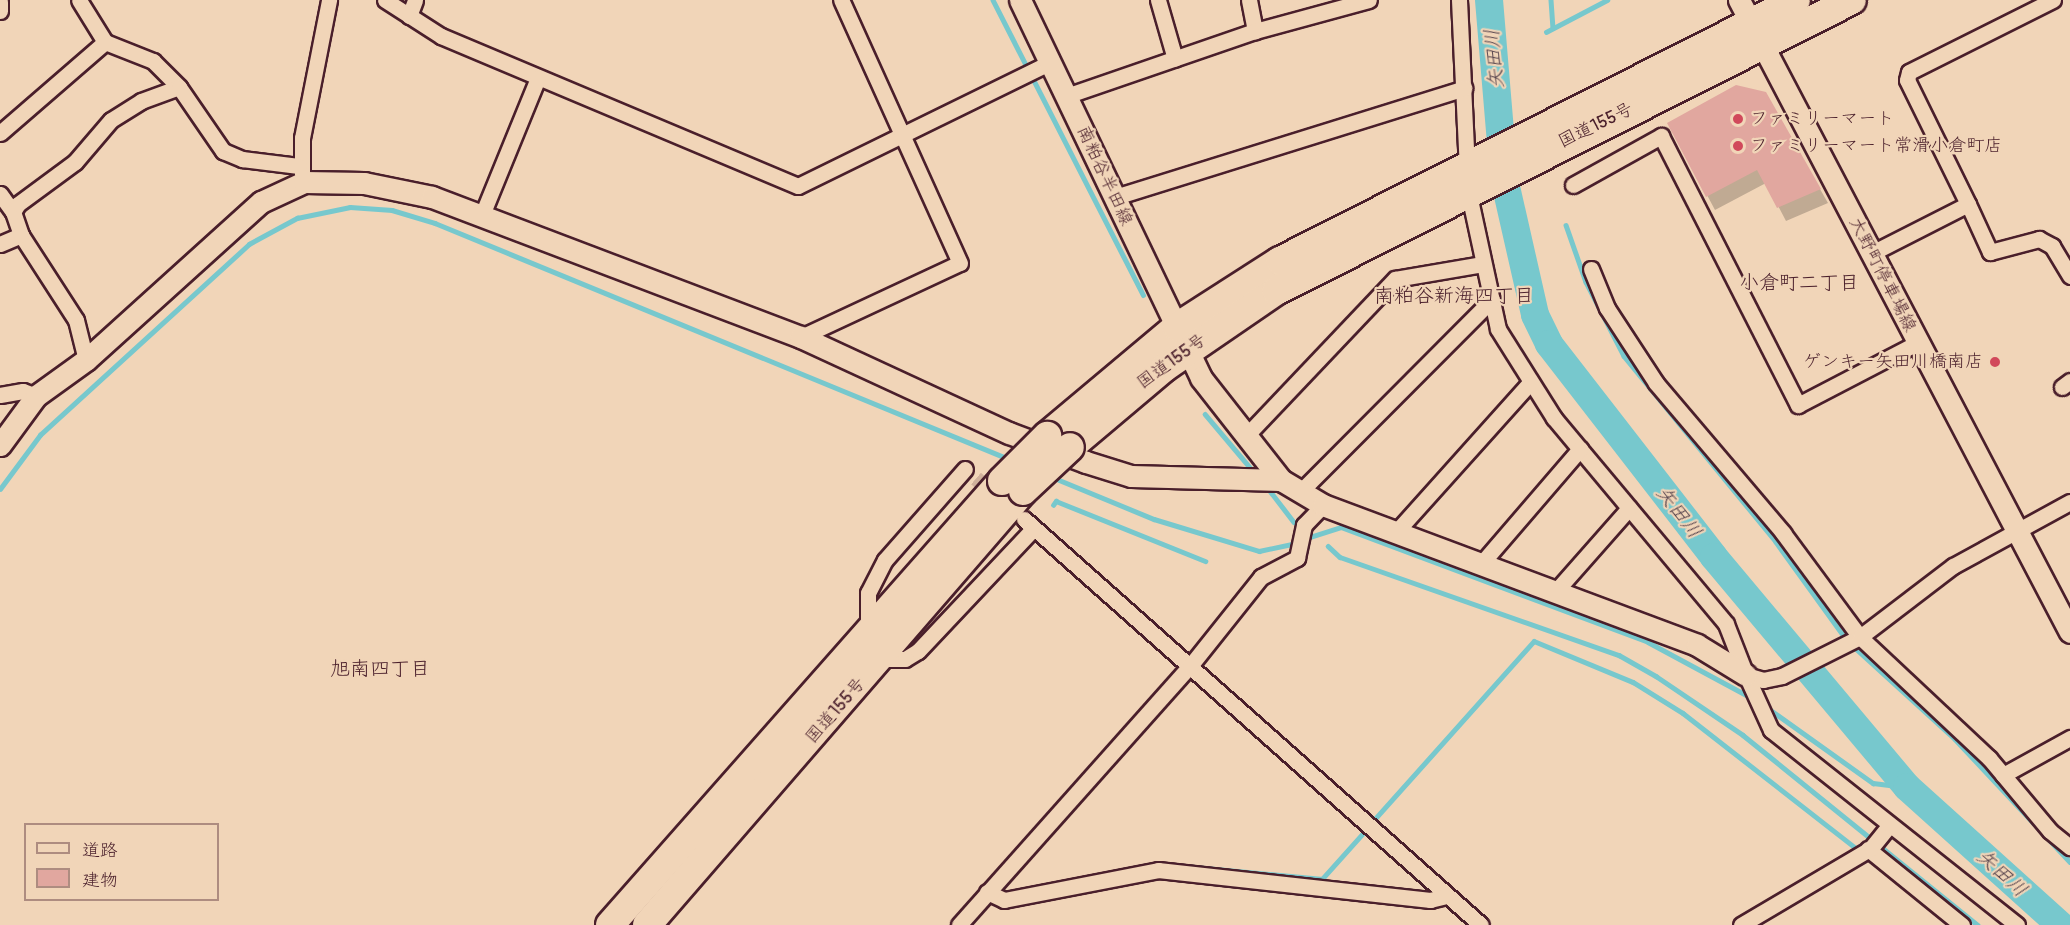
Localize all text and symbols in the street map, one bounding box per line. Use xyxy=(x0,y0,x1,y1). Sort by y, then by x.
water label: 矢田川 xyxy=(1479,28,1509,90)
street label: 国道155号 xyxy=(1555,99,1637,153)
place label: ファミリーマート xyxy=(1750,108,1894,130)
marker: ファミリーマート xyxy=(1731,112,1745,126)
street label: 南粕谷半田線 xyxy=(1071,122,1137,230)
place label: ファミリーマート常滑小倉町店 xyxy=(1750,135,2002,157)
marker: ファミリーマート常滑小倉町店 xyxy=(1731,139,1745,153)
street label: 大野町停車場線 xyxy=(1844,214,1920,336)
district label: 小倉町二丁目 xyxy=(1739,270,1859,294)
district label: 南粕谷新海四丁目 xyxy=(1374,283,1534,307)
street label: 国道155号 xyxy=(1133,330,1211,394)
place label: ゲンキー矢田川橋南店 xyxy=(1803,351,1983,373)
marker: ゲンキー矢田川橋南店 xyxy=(1988,355,2002,369)
water label: 矢田川 xyxy=(1651,481,1707,543)
district label: 旭南四丁目 xyxy=(330,656,430,680)
street label: 国道155号 xyxy=(801,674,871,748)
legend xyxy=(24,823,219,901)
text: 道路 xyxy=(82,839,118,862)
water label: 矢田川 xyxy=(1972,844,2032,902)
text: 建物 xyxy=(82,869,118,892)

